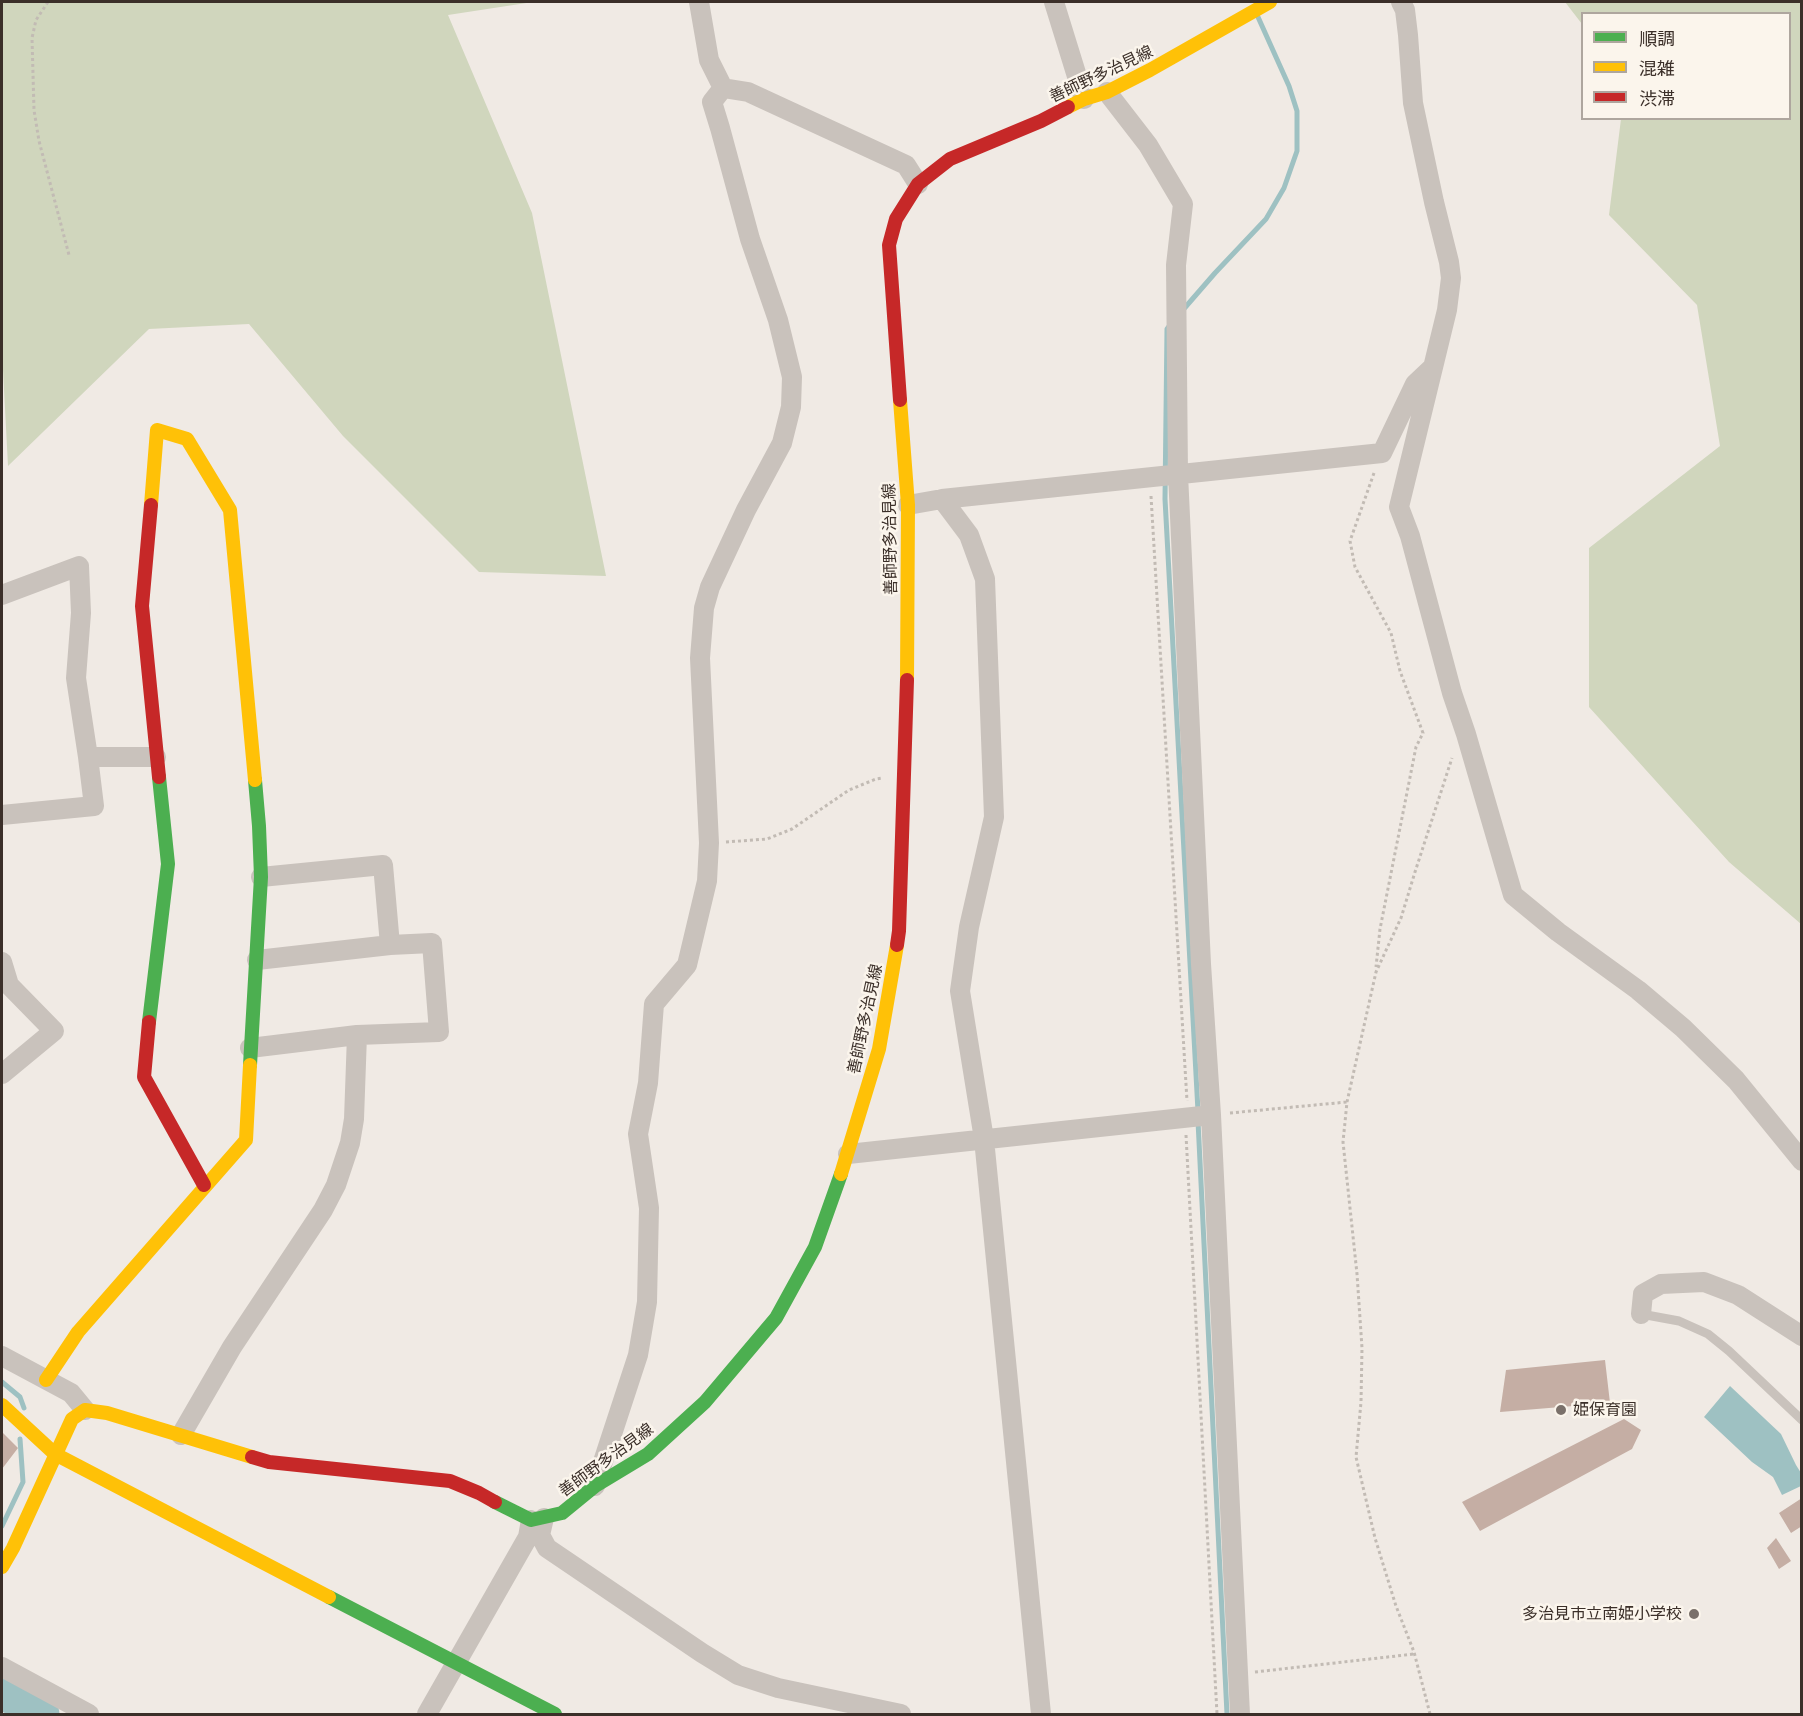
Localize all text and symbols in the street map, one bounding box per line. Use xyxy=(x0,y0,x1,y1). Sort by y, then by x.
legend xyxy=(1581,12,1791,120)
text: 順調 xyxy=(1639,27,1675,49)
street label: 善師野多治見線 xyxy=(1046,42,1156,106)
text: 混雑 xyxy=(1639,57,1675,79)
text: 渋滞 xyxy=(1639,87,1675,109)
street label: 善師野多治見線 xyxy=(879,483,901,595)
street label: 善師野多治見線 xyxy=(844,962,886,1076)
place label: 姫保育園 xyxy=(1573,1400,1637,1420)
marker: 姫保育園 xyxy=(1554,1403,1568,1417)
street label: 善師野多治見線 xyxy=(555,1419,657,1501)
place label: 多治見市立南姫小学校 xyxy=(1522,1604,1682,1624)
marker: 多治見市立南姫小学校 xyxy=(1687,1607,1701,1621)

